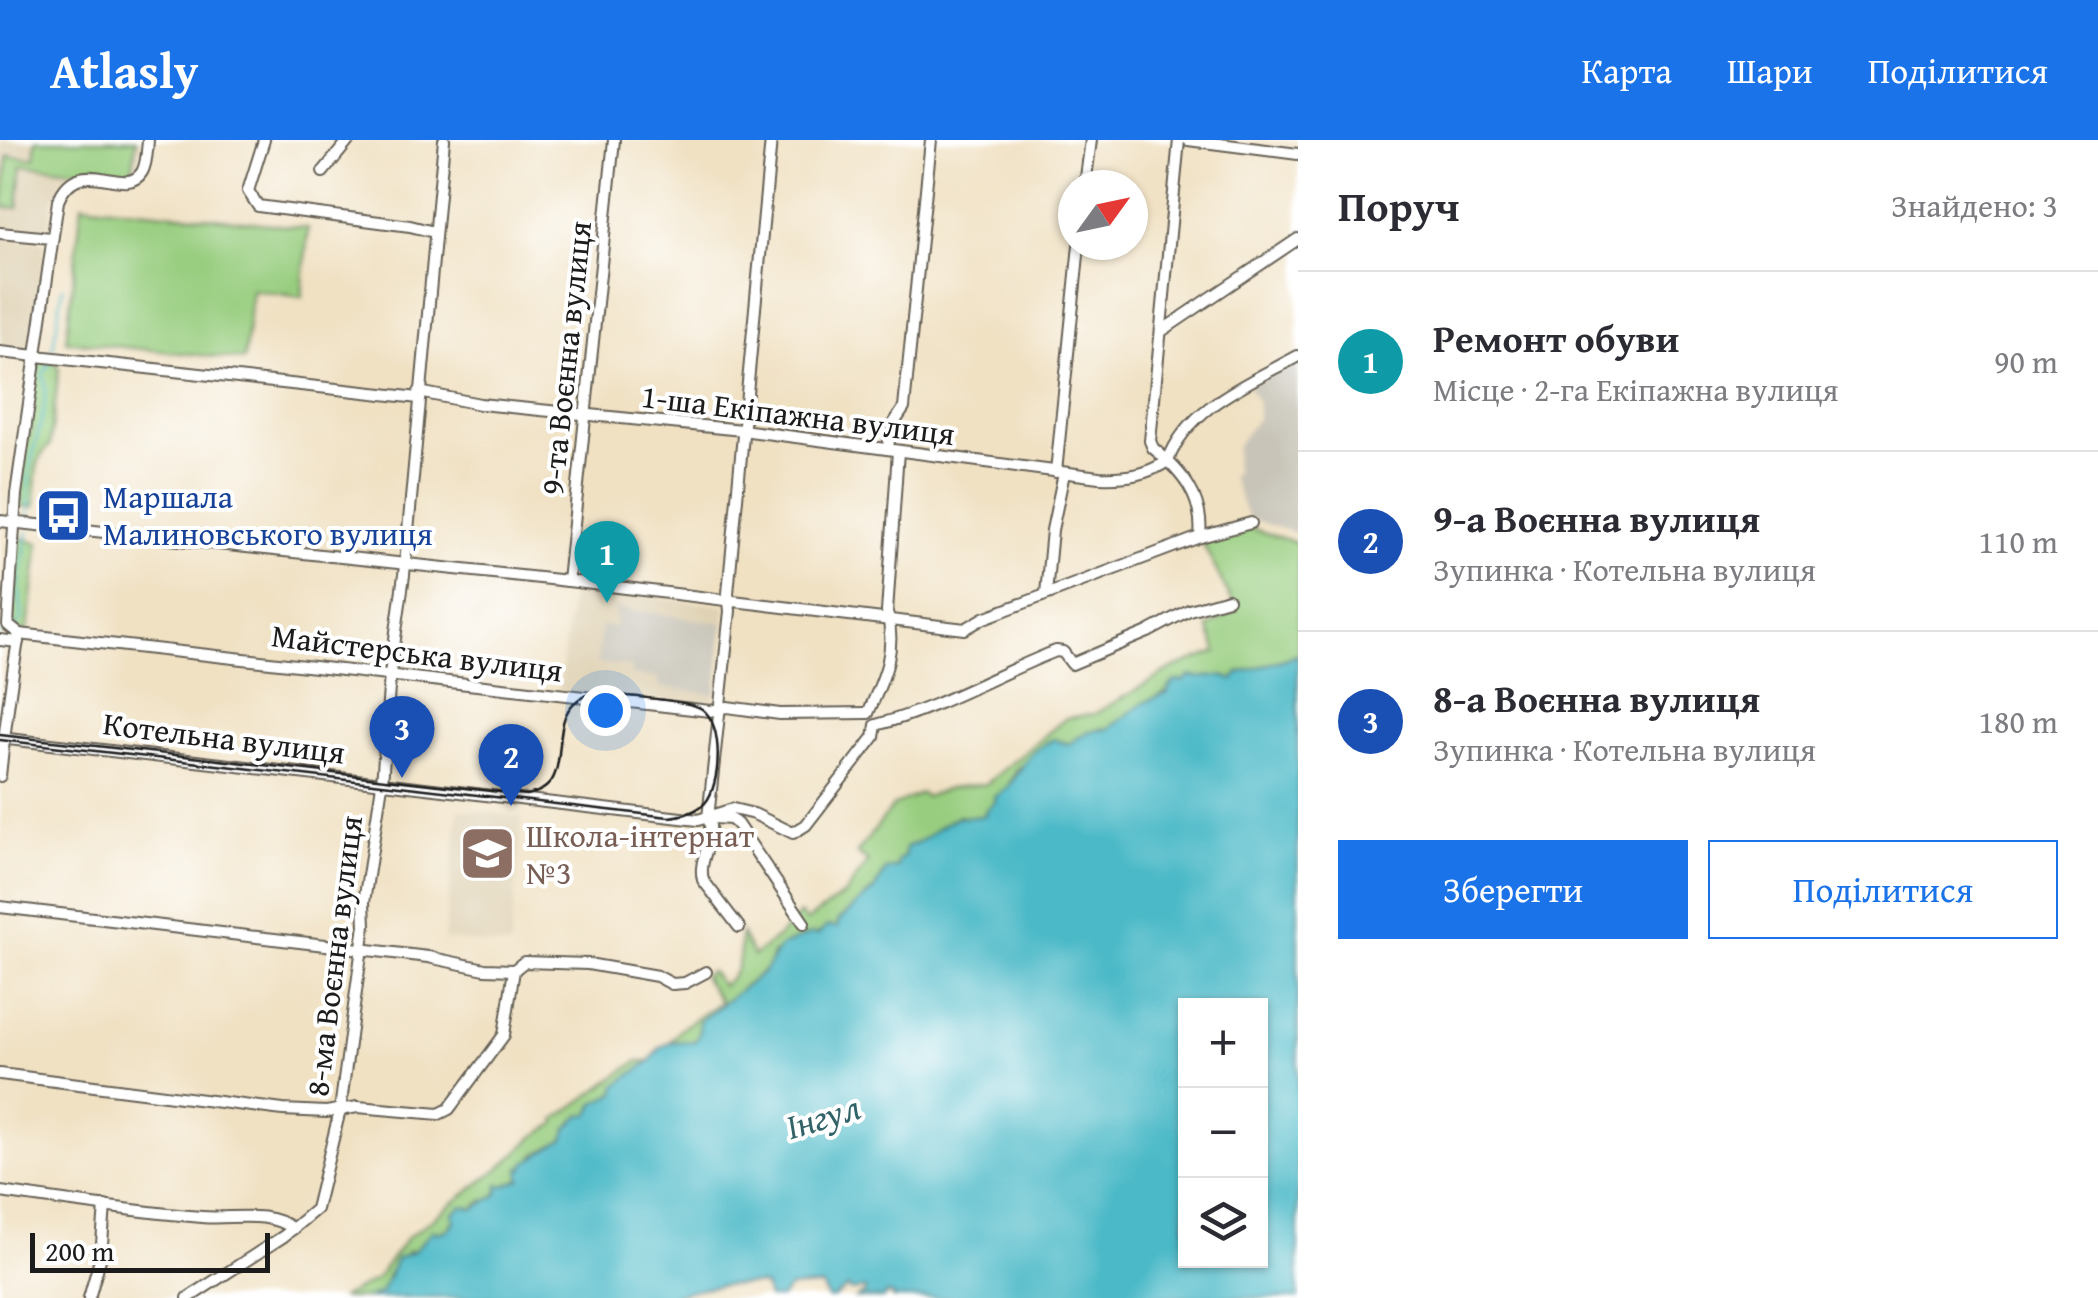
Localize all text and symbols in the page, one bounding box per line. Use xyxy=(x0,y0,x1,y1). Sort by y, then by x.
text: Atlasly xyxy=(50,35,198,106)
text: Карта xyxy=(1581,45,1672,96)
text: Шари xyxy=(1727,45,1813,96)
text: Поділитися xyxy=(1868,45,2048,96)
north arrow xyxy=(1058,170,1148,260)
text: Поруч xyxy=(1338,175,1459,236)
text: Знайдено: 3 xyxy=(1891,182,2058,229)
street label: 9-та Воєнна вулиця xyxy=(528,219,603,497)
text: Ремонт обуви xyxy=(1433,310,1679,366)
text: 1 xyxy=(1362,338,1379,385)
text: 90 m xyxy=(1994,338,2058,385)
text: Місце · 2-га Екіпажна вулиця xyxy=(1433,366,1839,413)
street label: 1-ша Екіпажна вулиця xyxy=(639,372,957,457)
place label: Маршала Малиновського вулиця xyxy=(103,473,433,557)
bus stop icon: Маршала Малиновського вулиця xyxy=(34,485,94,545)
text: 9-а Воєнна вулиця xyxy=(1433,490,1760,546)
text: 2 xyxy=(1362,518,1379,565)
text: 110 m xyxy=(1979,518,2058,565)
pin: 1 xyxy=(574,520,640,603)
text: Зупинка · Котельна вулиця xyxy=(1433,546,1816,593)
street label: Майстерська вулиця xyxy=(269,611,565,694)
text: 8-а Воєнна вулиця xyxy=(1433,670,1760,726)
your location xyxy=(580,685,631,736)
pin: 3 xyxy=(370,696,434,778)
text: 3 xyxy=(1362,698,1379,745)
text: 180 m xyxy=(1979,698,2058,745)
street label: Котельна вулиця xyxy=(101,699,348,776)
pin: 2 xyxy=(478,724,544,806)
text: Зупинка · Котельна вулиця xyxy=(1433,726,1816,773)
place label: Школа-інтернат №3 xyxy=(526,812,755,896)
street label: 8-ма Воєнна вулиця xyxy=(293,813,374,1099)
school or university icon: Школа-інтернат №3 xyxy=(457,824,517,884)
button: Зберегти xyxy=(1338,840,1688,939)
button: Поділитися xyxy=(1708,840,2058,939)
map controls xyxy=(1178,998,1268,1268)
button: + xyxy=(1178,998,1268,1088)
water label: Інгул xyxy=(779,1081,866,1152)
button: − xyxy=(1178,1088,1268,1178)
button: layers xyxy=(1178,1178,1268,1268)
scale bar xyxy=(30,1228,270,1272)
text: 200 m xyxy=(45,1230,114,1271)

